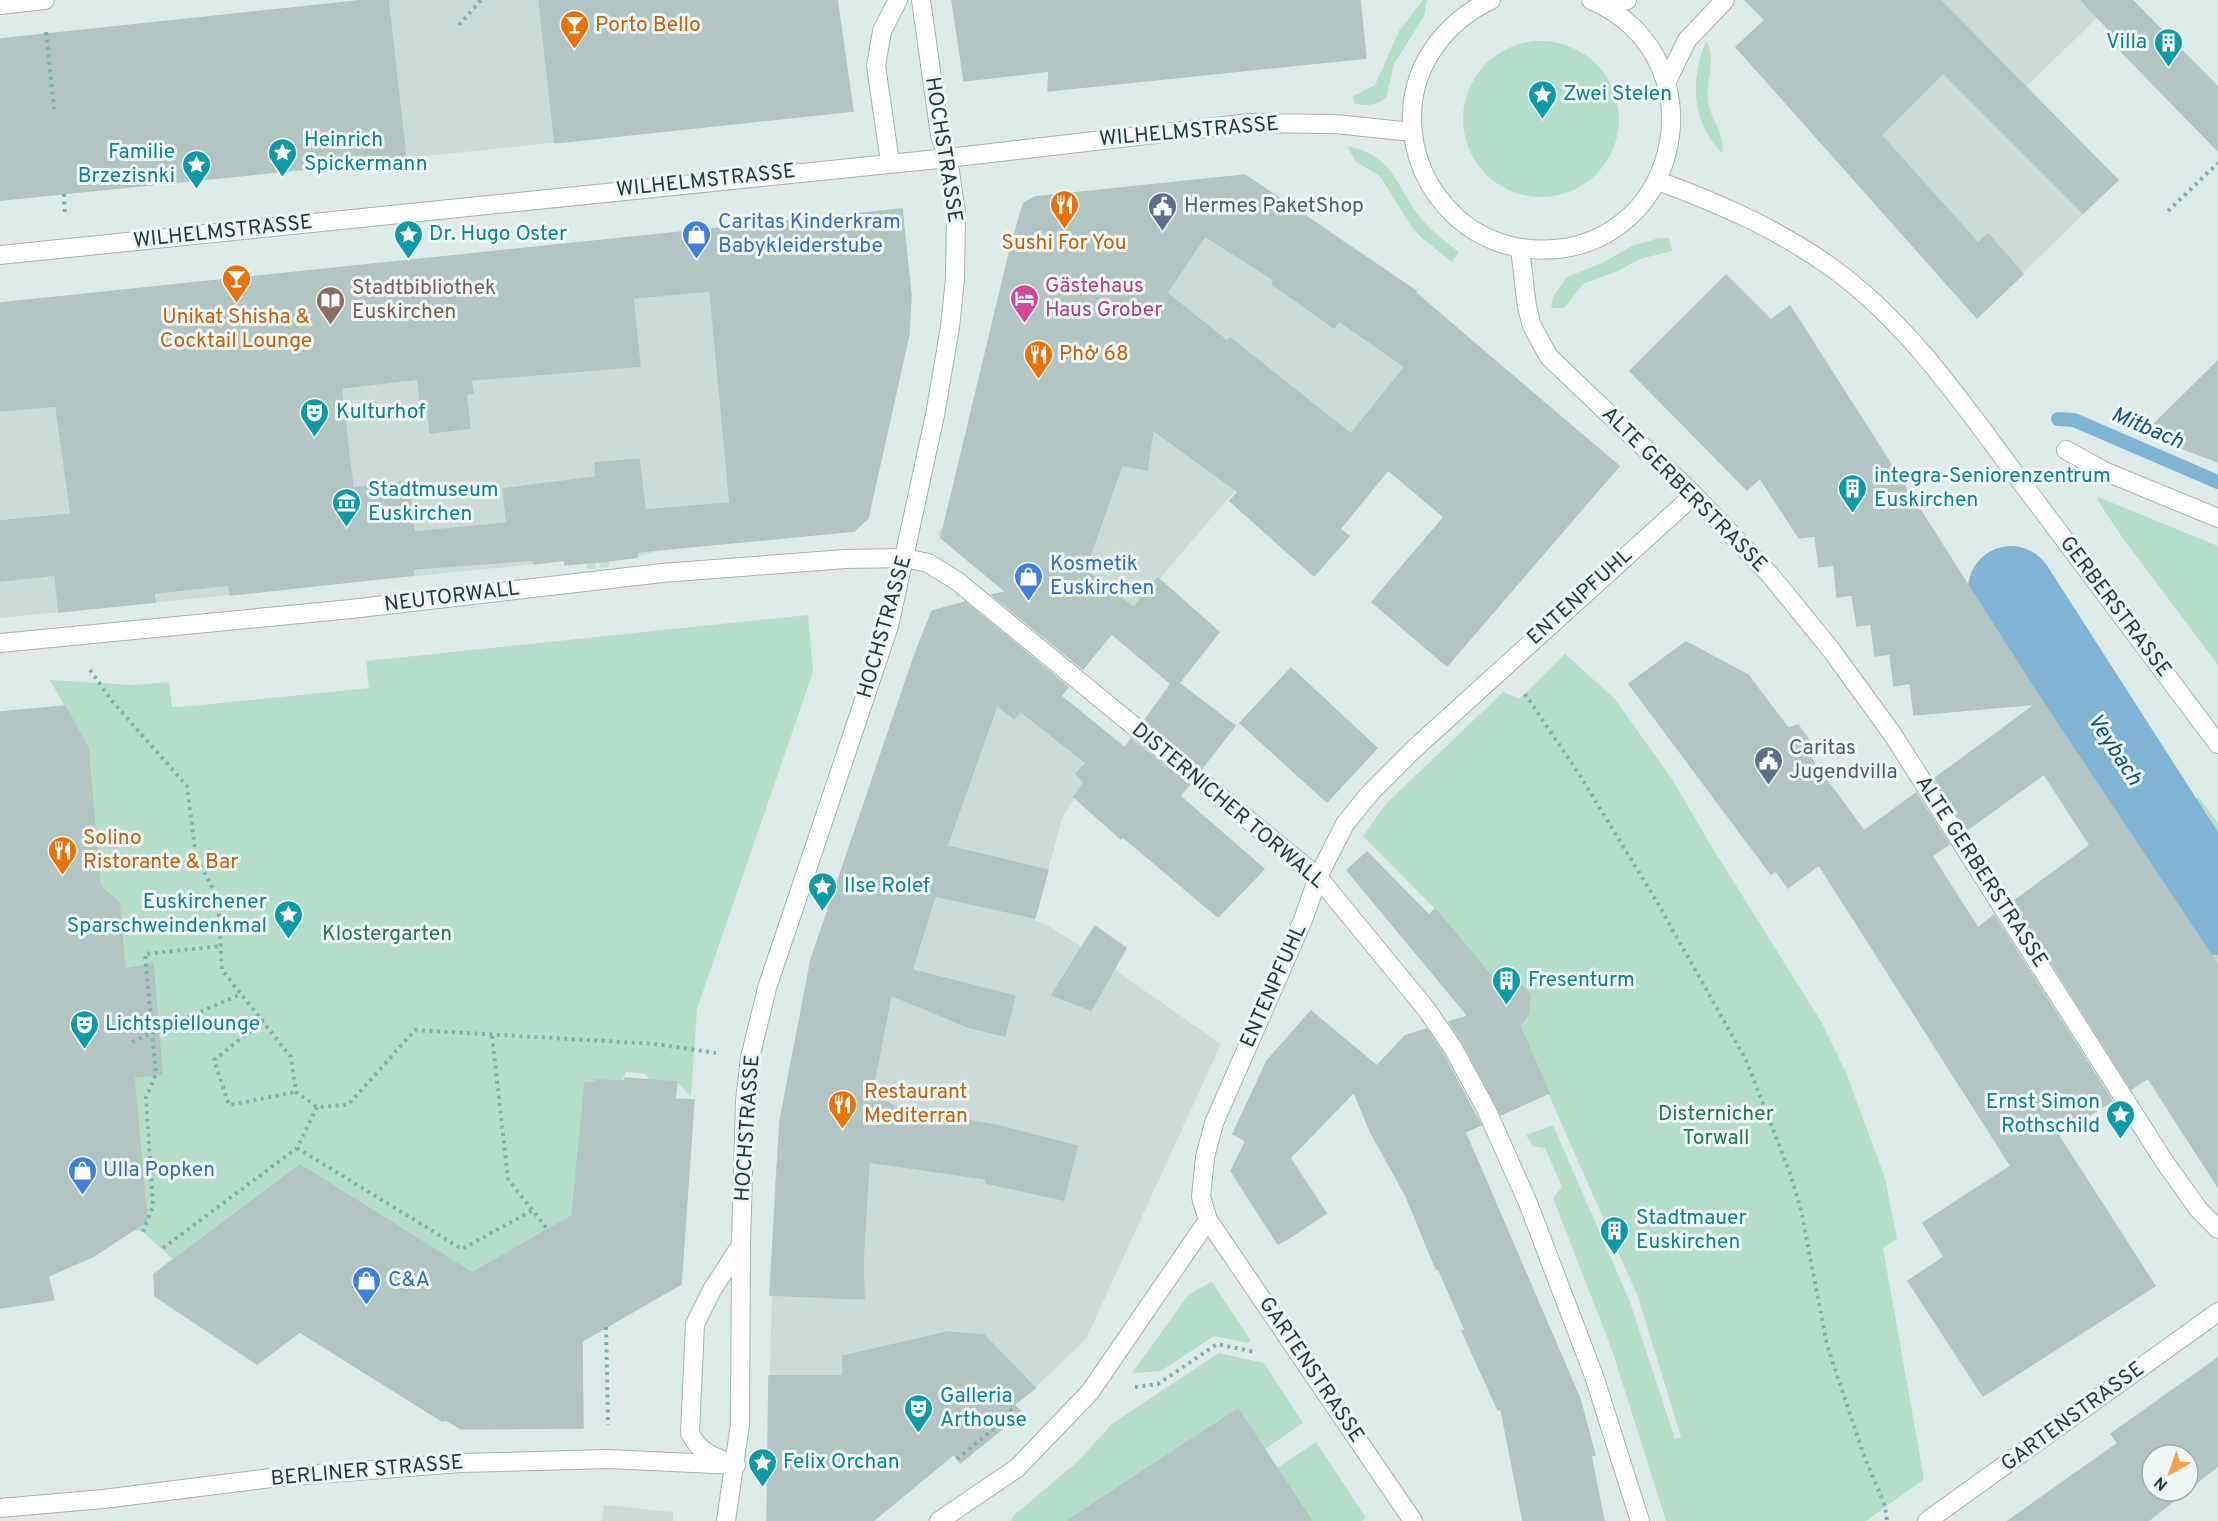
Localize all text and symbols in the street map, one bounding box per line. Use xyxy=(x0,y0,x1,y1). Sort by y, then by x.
bar icon: Porto Bello xyxy=(558,9,590,51)
place label: Porto Bello xyxy=(595,12,701,39)
building icon: Villa xyxy=(2152,26,2184,68)
place label: Villa xyxy=(2106,29,2147,56)
street label: HOCHSTRASSE xyxy=(918,75,968,225)
place icon: Zwei Stelen xyxy=(1526,78,1558,120)
place label: Zwei Stelen xyxy=(1563,81,1672,108)
street label: WILHELMSTRASSE xyxy=(1098,111,1280,153)
place label: Heinrich Spickermann xyxy=(304,127,428,178)
place icon: Heinrich Spickermann xyxy=(267,136,299,178)
place label: Familie Brzezisnki xyxy=(78,139,175,190)
place icon: Familie Brzezisnki xyxy=(180,148,212,190)
street label: WILHELMSTRASSE xyxy=(615,158,797,204)
restaurant icon: Sushi For You xyxy=(1048,188,1080,230)
public building icon: Hermes PaketShop xyxy=(1147,190,1179,232)
place label: Hermes PaketShop xyxy=(1184,193,1364,220)
street label: WILHELMSTRASSE xyxy=(132,209,314,255)
place label: Caritas Kinderkram Babykleiderstube xyxy=(718,209,901,260)
place icon: Dr. Hugo Oster xyxy=(392,218,424,260)
shop icon: Caritas Kinderkram Babykleiderstube xyxy=(681,218,713,260)
place label: Dr. Hugo Oster xyxy=(429,221,567,248)
place label: Sushi For You xyxy=(1001,230,1127,257)
bar icon: Unikat Shisha & Cocktail Lounge xyxy=(220,262,252,304)
place label: Gästehaus Haus Grober xyxy=(1045,273,1162,324)
place label: Stadtbibliothek Euskirchen xyxy=(352,275,496,326)
hotel icon: Gästehaus Haus Grober xyxy=(1008,282,1040,324)
library icon: Stadtbibliothek Euskirchen xyxy=(315,284,347,326)
place label: Unikat Shisha & Cocktail Lounge xyxy=(160,304,312,355)
restaurant icon: Phở 68 xyxy=(1022,338,1054,380)
place label: Phở 68 xyxy=(1059,341,1129,368)
theatre icon: Kulturhof xyxy=(299,396,331,438)
place label: Kulturhof xyxy=(336,399,425,426)
street label: ALTE GERBERSTRASSE xyxy=(1595,401,1773,579)
water label: Mitbach xyxy=(2107,402,2187,456)
place label: integra-Seniorenzentrum Euskirchen xyxy=(1874,463,2111,514)
building icon: integra-Seniorenzentrum Euskirchen xyxy=(1837,472,1869,514)
place label: Stadtmuseum Euskirchen xyxy=(368,477,499,528)
museum icon: Stadtmuseum Euskirchen xyxy=(331,486,363,528)
street label: GERBERSTRASSE xyxy=(2053,531,2177,683)
street label: ENTENPFUHL xyxy=(1522,542,1638,651)
place label: Kosmetik Euskirchen xyxy=(1050,551,1154,602)
street label: HOCHSTRASSE xyxy=(852,552,918,702)
shop icon: Kosmetik Euskirchen xyxy=(1013,560,1045,602)
street label: NEUTORWALL xyxy=(383,575,521,619)
water label: Veybach xyxy=(2081,709,2147,791)
street label: DISTERNICHER TORWALL xyxy=(1126,717,1331,895)
place label: Caritas Jugendvilla xyxy=(1789,735,1898,786)
public building icon: Caritas Jugendvilla xyxy=(1752,744,1784,786)
street label: ALTE GERBERSTRASSE xyxy=(1909,771,2053,973)
place label: Solino Ristorante & Bar xyxy=(83,825,238,876)
restaurant icon: Solino Ristorante & Bar xyxy=(46,834,78,876)
place icon: Ilse Rolef xyxy=(807,870,839,912)
place label: Ilse Rolef xyxy=(844,873,930,900)
place label: Euskirchener Sparschweindenkmal xyxy=(67,889,267,940)
place icon: Euskirchener Sparschweindenkmal xyxy=(272,898,304,940)
street label: ENTENPFUHL xyxy=(1235,920,1313,1052)
park label: Klostergarten xyxy=(322,921,452,948)
building icon: Fresenturm xyxy=(1491,964,1523,1006)
place label: Fresenturm xyxy=(1528,967,1635,994)
theatre icon: Lichtspiellounge xyxy=(68,1008,100,1050)
place label: Lichtspiellounge xyxy=(105,1011,260,1038)
street label: HOCHSTRASSE xyxy=(729,1054,767,1202)
place label: Restaurant Mediterran xyxy=(864,1079,968,1130)
restaurant icon: Restaurant Mediterran xyxy=(827,1088,859,1130)
place label: Ernst Simon Rothschild xyxy=(1986,1089,2100,1140)
place icon: Ernst Simon Rothschild xyxy=(2105,1098,2137,1140)
park label: Disternicher Torwall xyxy=(1658,1101,1774,1152)
shop icon: Ulla Popken xyxy=(66,1154,98,1196)
place label: Ulla Popken xyxy=(103,1157,215,1184)
place label: Stadtmauer Euskirchen xyxy=(1636,1205,1747,1256)
building icon: Stadtmauer Euskirchen xyxy=(1599,1214,1631,1256)
shop icon: C&A xyxy=(351,1264,383,1306)
place label: C&A xyxy=(388,1267,430,1294)
street label: GARTENSTRASSE xyxy=(1252,1292,1370,1448)
street label: GARTENSTRASSE xyxy=(1996,1356,2150,1478)
place label: Galleria Arthouse xyxy=(940,1383,1027,1434)
theatre icon: Galleria Arthouse xyxy=(903,1392,935,1434)
north arrow xyxy=(2140,1443,2200,1503)
place icon: Felix Orchan xyxy=(746,1446,778,1488)
street label: BERLINER STRASSE xyxy=(270,1449,464,1493)
place label: Felix Orchan xyxy=(783,1449,900,1476)
text: N xyxy=(2151,1472,2172,1494)

